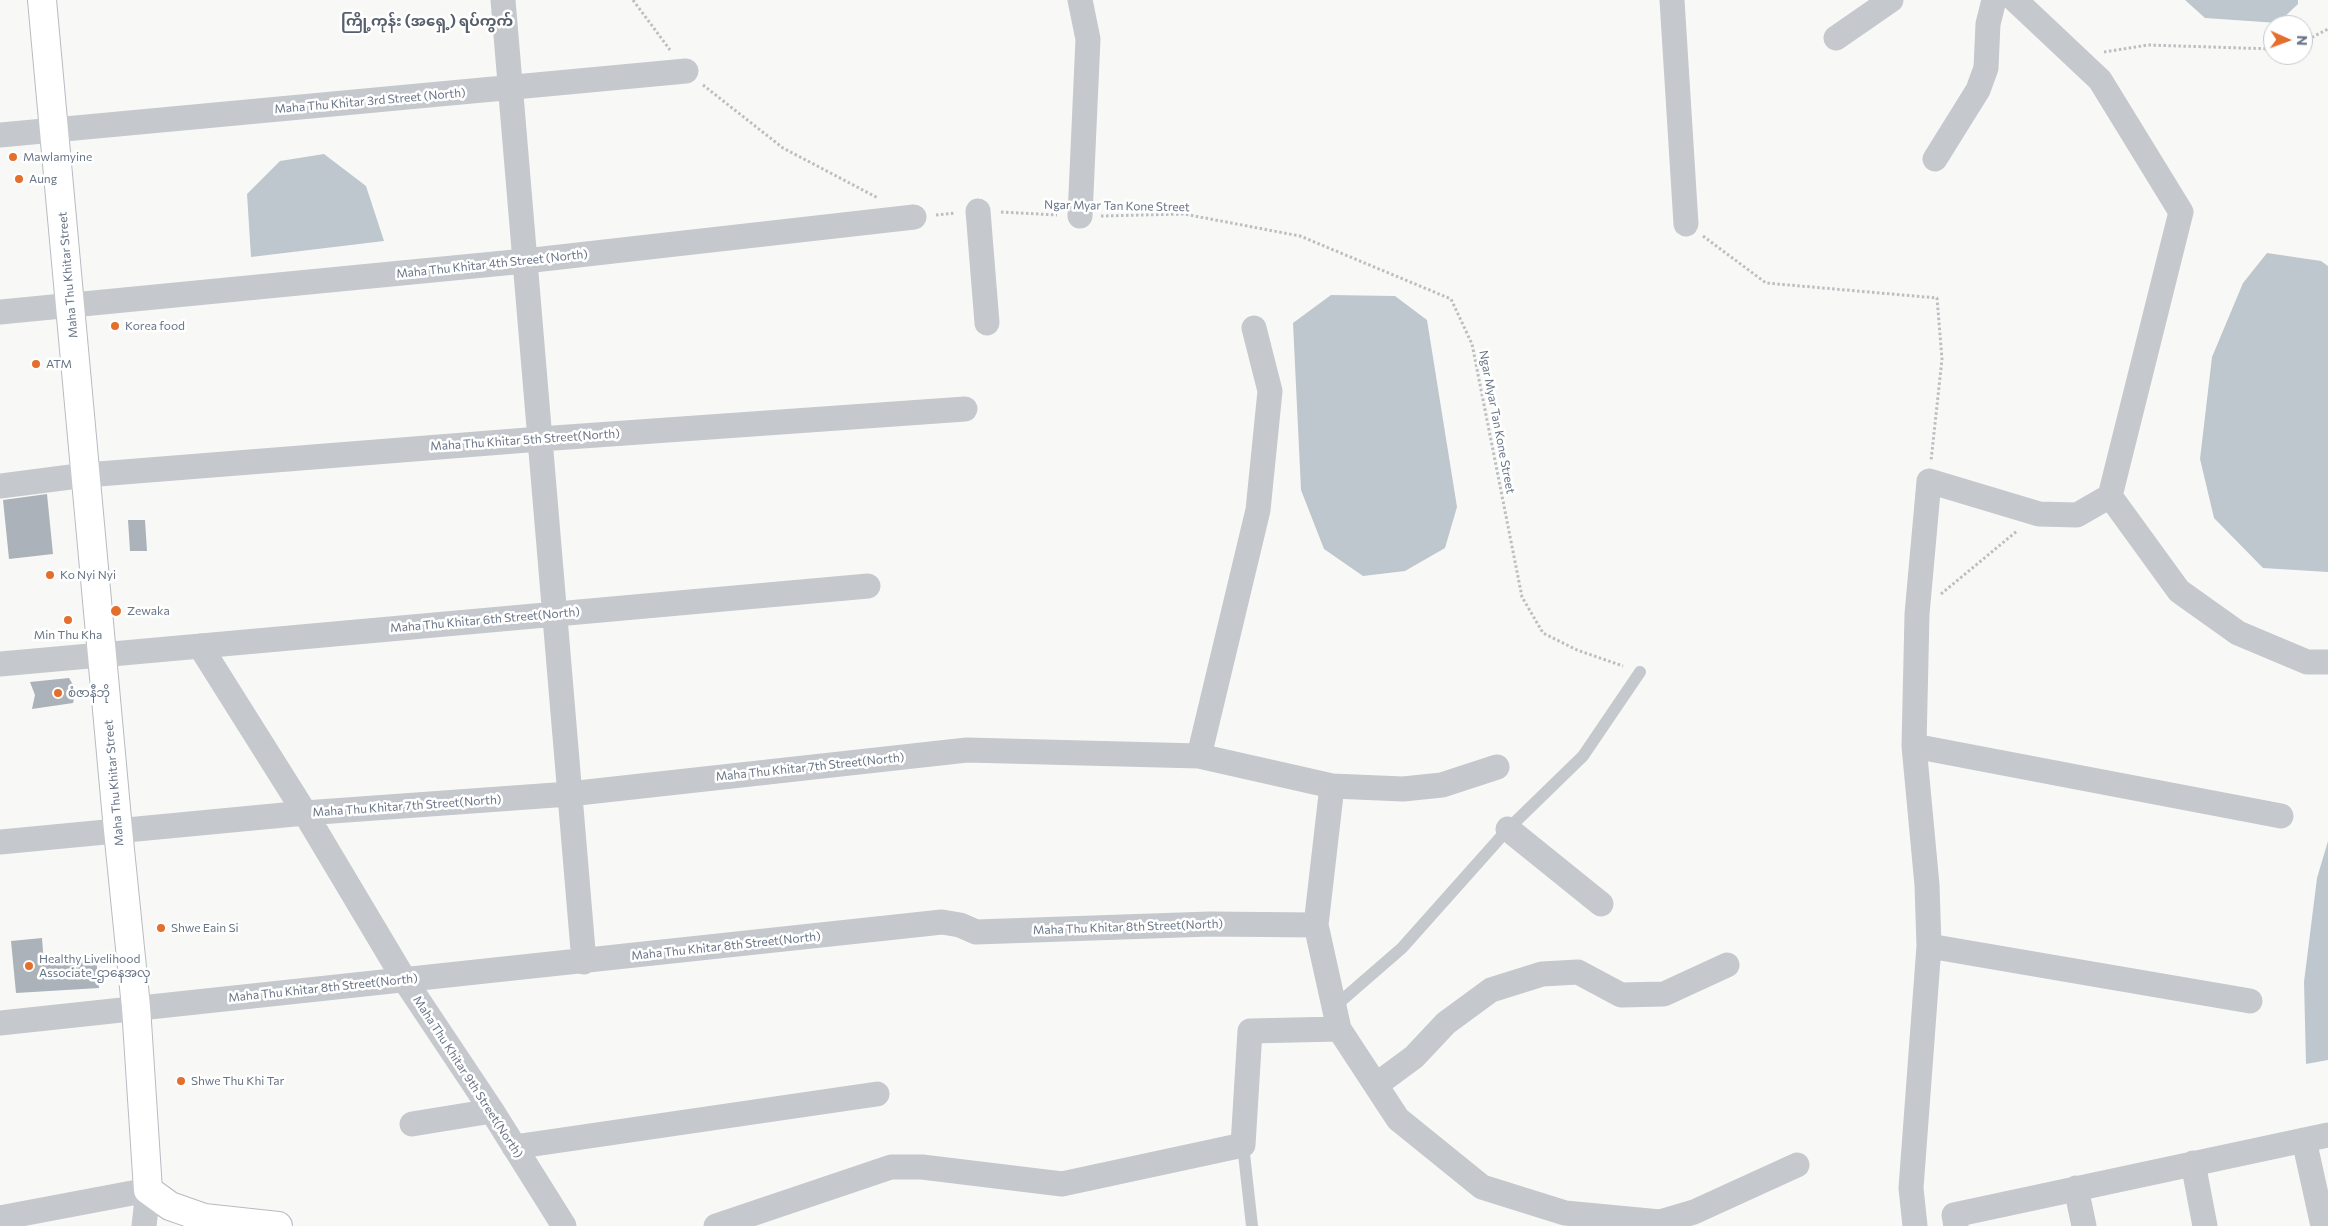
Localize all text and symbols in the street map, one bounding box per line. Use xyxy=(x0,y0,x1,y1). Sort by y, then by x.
district label: ကြို့ကုန်း (အရှေ့) ရပ်ကွက် xyxy=(341,12,513,30)
north arrow xyxy=(2263,15,2313,65)
text: N xyxy=(2294,35,2311,46)
street label: Maha Thu Khitar 3rd Street (North) xyxy=(274,85,466,117)
place label: Mawlamyine xyxy=(23,150,92,164)
marker: Mawlamyine xyxy=(7,151,19,163)
place label: Aung xyxy=(29,172,57,186)
marker: Aung xyxy=(13,173,25,185)
street label: Ngar Myar Tan Kone Street xyxy=(1044,198,1190,214)
street label: Maha Thu Khitar Street xyxy=(55,211,81,339)
street label: Maha Thu Khitar 4th Street (North) xyxy=(396,247,588,281)
place label: Korea food xyxy=(125,319,185,333)
marker: Korea food xyxy=(109,320,121,332)
street label: Ngar Myar Tan Kone Street xyxy=(1476,349,1518,495)
place label: ATM xyxy=(46,357,72,371)
marker: ATM xyxy=(30,358,42,370)
street label: Maha Thu Khitar 5th Street(North) xyxy=(430,426,620,454)
place label: Ko Nyi Nyi xyxy=(60,568,116,582)
marker: Ko Nyi Nyi xyxy=(44,569,56,581)
marker: Zewaka xyxy=(109,604,123,618)
place label: Zewaka xyxy=(127,604,170,618)
street label: Maha Thu Khitar 6th Street(North) xyxy=(390,605,580,635)
marker: Min Thu Kha xyxy=(62,614,74,626)
place label: Min Thu Kha xyxy=(34,628,102,642)
place label: စံဇာနီဘို xyxy=(68,686,110,700)
marker: စံဇာနီဘို xyxy=(52,687,64,699)
street label: Maha Thu Khitar Street xyxy=(101,719,127,847)
street label: Maha Thu Khitar 7th Street(North) xyxy=(715,750,905,784)
street label: Maha Thu Khitar 7th Street(North) xyxy=(312,792,502,820)
street label: Maha Thu Khitar 8th Street(North) xyxy=(1033,916,1223,938)
place label: Shwe Eain Si xyxy=(171,921,239,935)
marker: Shwe Eain Si xyxy=(155,922,167,934)
street label: Maha Thu Khitar 8th Street(North) xyxy=(631,929,821,963)
place label: Healthy Livelihood Associate_ဌာနေအလှ xyxy=(39,952,151,980)
marker: Healthy Livelihood Associate_ဌာနေအလှ xyxy=(23,960,35,972)
street label: Maha Thu Khitar 8th Street(North) xyxy=(228,971,418,1005)
street label: Maha Thu Khitar 9th Street(North) xyxy=(410,993,526,1161)
place label: Shwe Thu Khi Tar xyxy=(191,1074,284,1088)
marker: Shwe Thu Khi Tar xyxy=(175,1075,187,1087)

